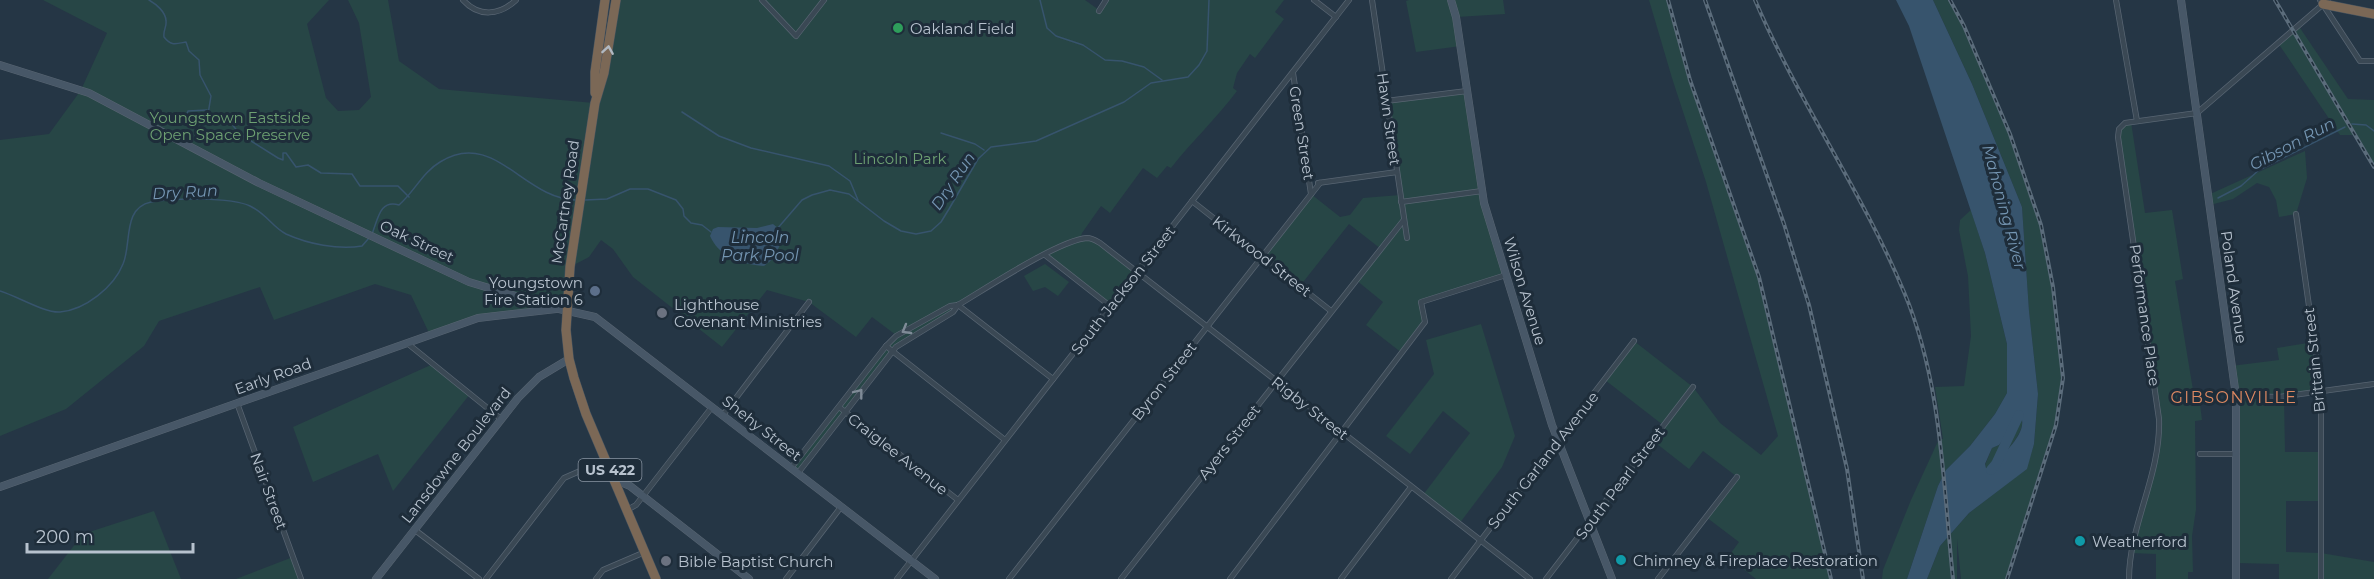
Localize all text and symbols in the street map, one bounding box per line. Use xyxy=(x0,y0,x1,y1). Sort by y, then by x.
place label: Oakland Field xyxy=(910,19,1014,38)
marker: Oakland Field xyxy=(891,21,905,35)
one-way arrow xyxy=(601,46,614,56)
street label: Hawn Street xyxy=(1373,71,1405,167)
street label: Green Street xyxy=(1285,85,1319,181)
park label: Youngstown Eastside Open Space Preserve xyxy=(150,108,310,144)
water label: Gibson Run xyxy=(2246,114,2338,174)
street label: McCartney Road xyxy=(547,139,583,265)
water label: Mahoning River xyxy=(1978,143,2030,272)
park label: Lincoln Park xyxy=(853,149,947,168)
water label: Dry Run xyxy=(927,149,979,213)
water label: Dry Run xyxy=(152,181,218,203)
street label: Kirkwood Street xyxy=(1209,211,1315,301)
street label: Oak Street xyxy=(377,216,457,266)
street label: South Jackson Street xyxy=(1067,222,1179,358)
water label: Lincoln Park Pool xyxy=(721,228,800,265)
street label: Poland Avenue xyxy=(2217,229,2251,345)
street label: Wilson Avenue xyxy=(1500,235,1550,347)
street label: Performance Place xyxy=(2126,243,2164,387)
place label: Youngstown Fire Station 6 xyxy=(484,273,583,309)
marker: Youngstown Fire Station 6 xyxy=(588,284,602,298)
place label: Lighthouse Covenant Ministries xyxy=(674,295,822,331)
marker: Lighthouse Covenant Ministries xyxy=(655,306,669,320)
street label: Brittain Street xyxy=(2299,307,2329,413)
one-way arrow xyxy=(902,323,912,334)
street label: Byron Street xyxy=(1128,338,1200,424)
street label: Early Road xyxy=(232,353,314,399)
street label: Rigby Street xyxy=(1268,372,1352,444)
street label: Lansdowne Boulevard xyxy=(397,383,515,527)
street label: South Garland Avenue xyxy=(1484,388,1602,532)
district label: GIBSONVILLE xyxy=(2170,388,2298,407)
one-way arrow xyxy=(852,389,863,400)
street label: Shehy Street xyxy=(718,391,806,465)
street label: Ayers Street xyxy=(1194,401,1264,483)
street label: Craiglee Avenue xyxy=(844,409,952,499)
street label: South Pearl Street xyxy=(1571,423,1669,543)
street label: Nair Street xyxy=(246,450,292,532)
road number: US 422 xyxy=(578,459,642,481)
scale bar xyxy=(27,516,194,554)
text: 200 m xyxy=(36,526,94,548)
place label: Weatherford xyxy=(2092,532,2187,551)
marker: Weatherford xyxy=(2073,534,2087,548)
place label: Chimney & Fireplace Restoration xyxy=(1633,551,1878,570)
place label: Bible Baptist Church xyxy=(678,552,833,571)
marker: Chimney & Fireplace Restoration xyxy=(1614,553,1628,567)
marker: Bible Baptist Church xyxy=(659,554,673,568)

